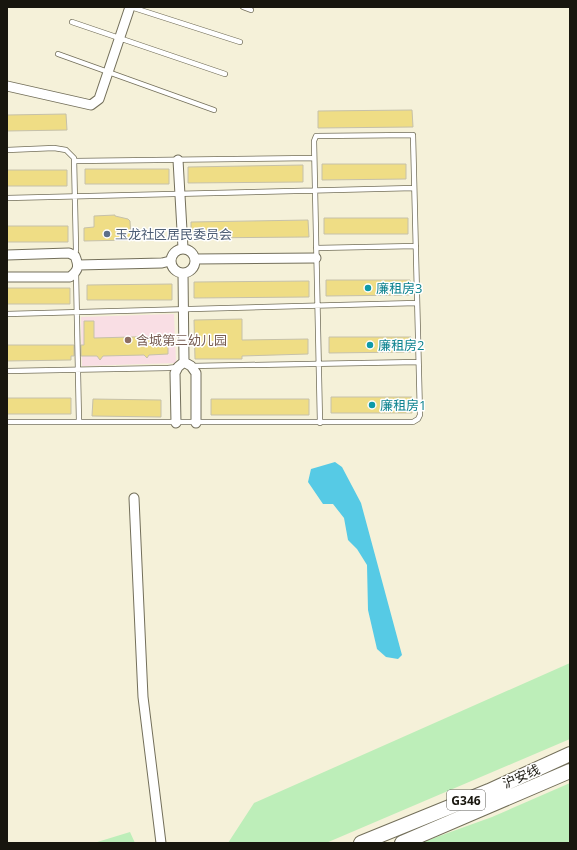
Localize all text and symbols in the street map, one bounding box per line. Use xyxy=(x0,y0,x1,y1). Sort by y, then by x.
place label: 玉龙社区居民委员会 xyxy=(115,225,232,243)
marker: 玉龙社区居民委员会 xyxy=(102,229,112,239)
place label: 廉租房3 xyxy=(376,279,422,297)
marker: 廉租房3 xyxy=(363,283,373,293)
place label: 含城第三幼儿园 xyxy=(136,331,227,349)
marker: 含城第三幼儿园 xyxy=(123,335,133,345)
place label: 廉租房2 xyxy=(378,336,424,354)
marker: 廉租房2 xyxy=(365,340,375,350)
place label: 廉租房1 xyxy=(380,396,426,414)
marker: 廉租房1 xyxy=(367,400,377,410)
street label: 沪安线 xyxy=(500,760,542,792)
road number: G346 xyxy=(447,790,485,810)

